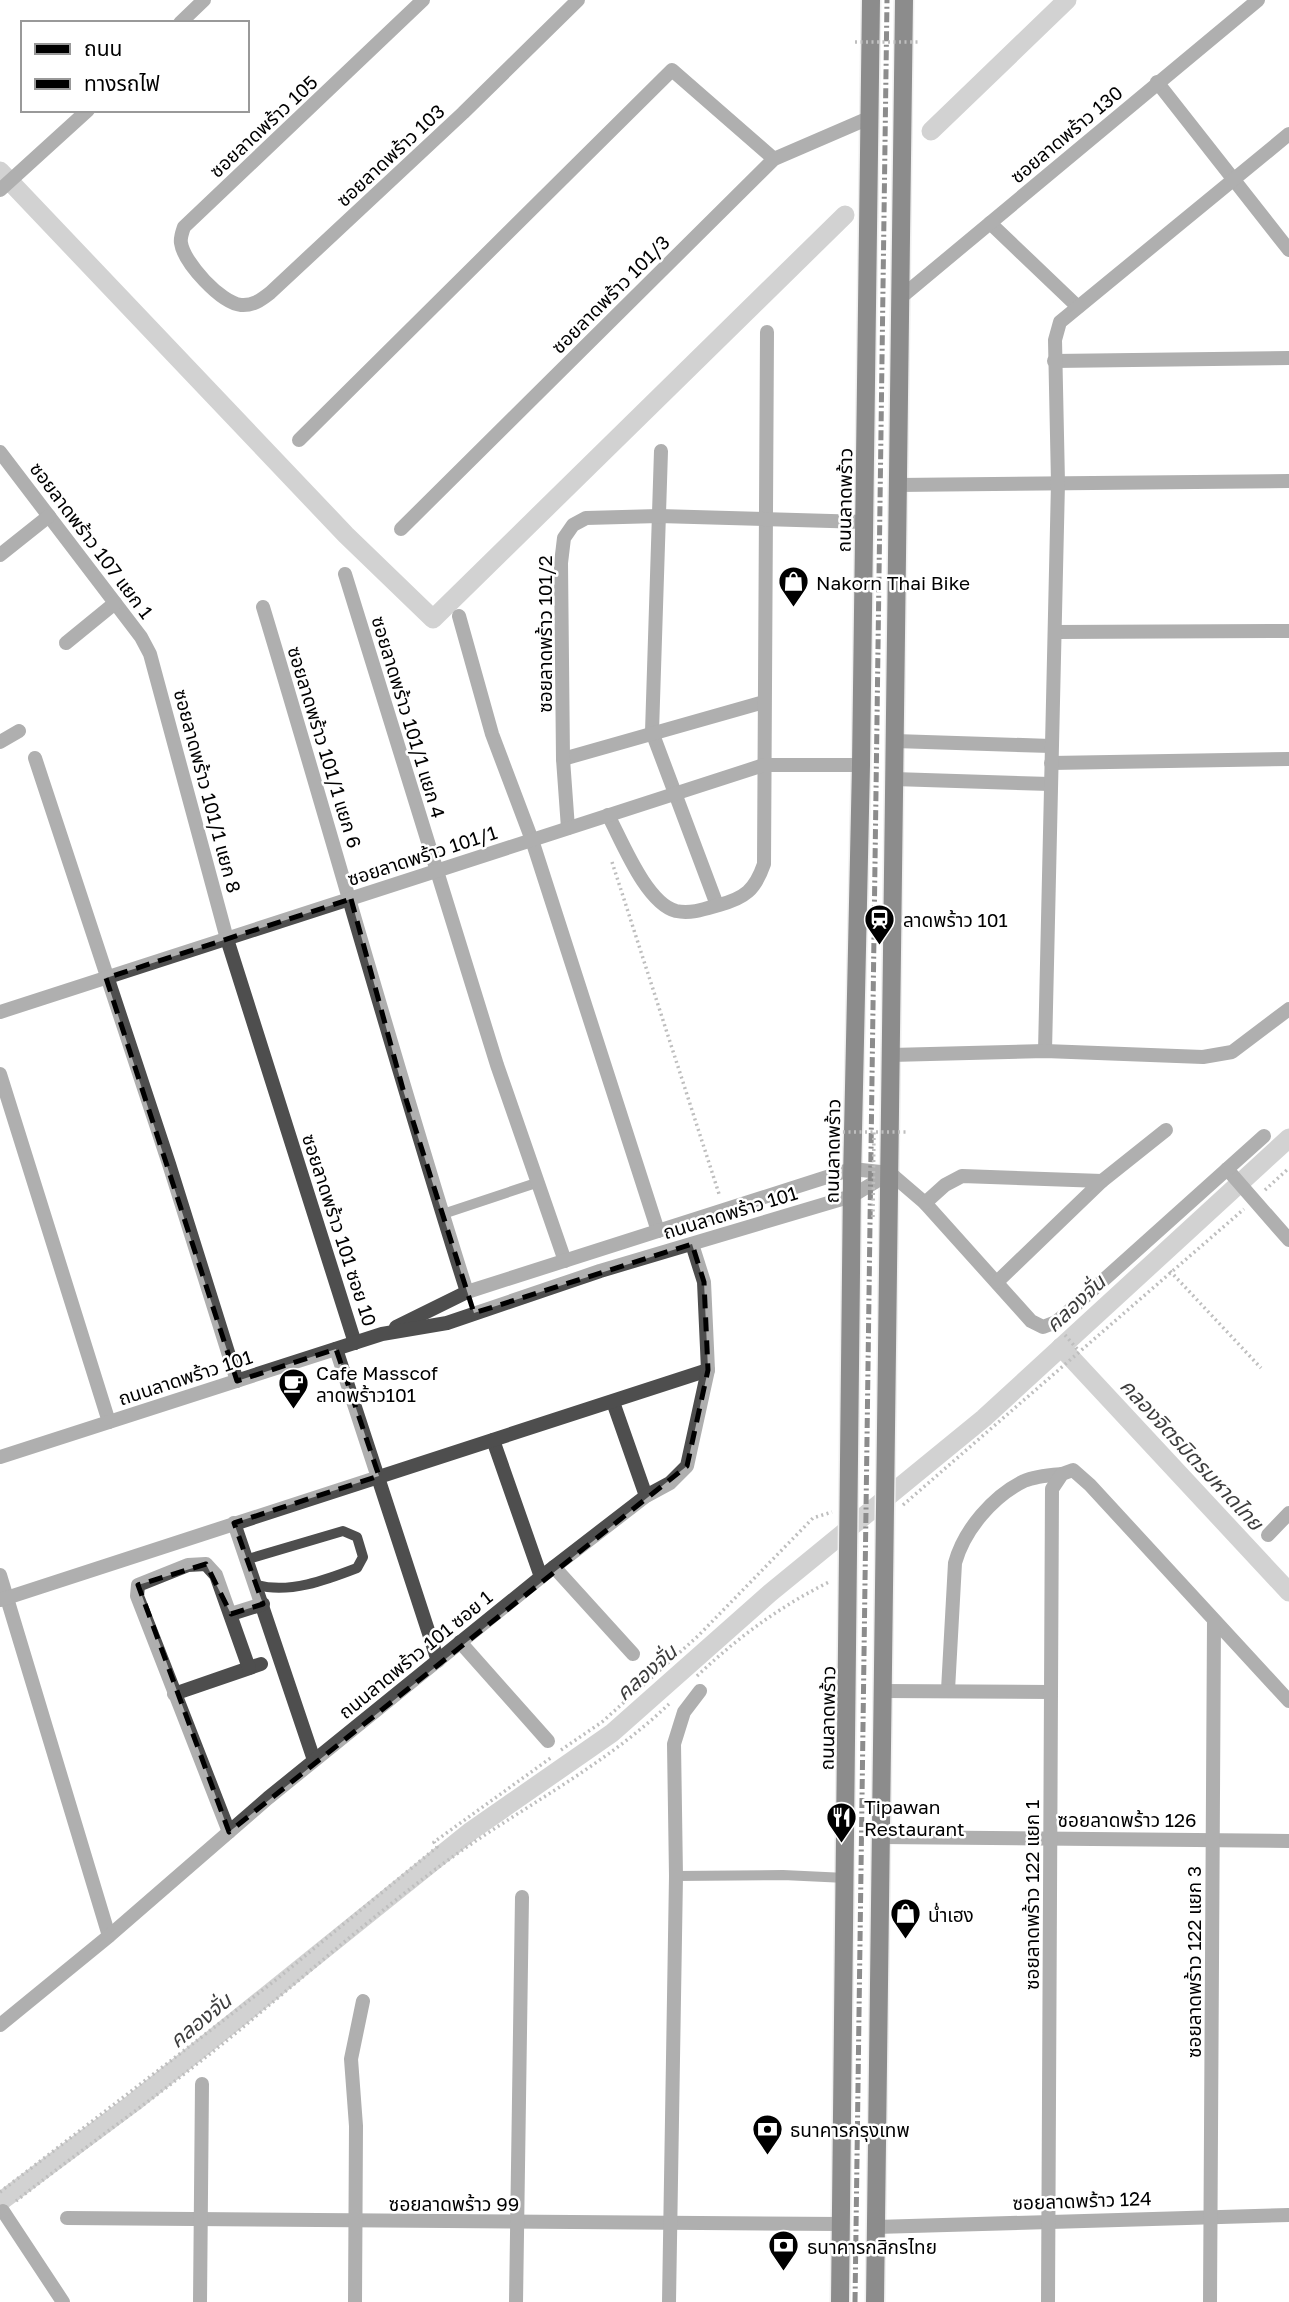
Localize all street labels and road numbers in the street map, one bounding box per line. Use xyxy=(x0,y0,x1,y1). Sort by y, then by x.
street label: ซอยลาดพร้าว 105 xyxy=(204,70,322,182)
street label: ซอยลาดพร้าว 130 xyxy=(1005,80,1127,188)
street label: ซอยลาดพร้าว 103 xyxy=(331,99,449,211)
street label: ซอยลาดพร้าว 101/3 xyxy=(546,230,674,358)
street label: ถนนลาดพร้าว xyxy=(832,448,856,552)
street label: ซอยลาดพร้าว 107 แยก 1 xyxy=(26,457,158,623)
street label: ซอยลาดพร้าว 101/2 xyxy=(533,555,556,713)
street label: ซอยลาดพร้าว 101/1 แยก 4 xyxy=(367,613,451,821)
street label: ซอยลาดพร้าว 101/1 แยก 6 xyxy=(283,643,367,851)
street label: ซอยลาดพร้าว 101/1 แยก 8 xyxy=(170,687,246,895)
street label: ซอยลาดพร้าว 101/1 xyxy=(344,820,500,890)
street label: ถนนลาดพร้าว xyxy=(820,1099,844,1203)
street label: ซอยลาดพร้าว 101 ซอย 10 xyxy=(298,1131,382,1329)
street label: ถนนลาดพร้าว 101 xyxy=(660,1181,800,1243)
street label: ถนนลาดพร้าว 101 xyxy=(115,1345,255,1409)
street label: ถนนลาดพร้าว 101 ซอย 1 xyxy=(334,1585,496,1723)
street label: ถนนลาดพร้าว xyxy=(815,1666,839,1770)
street label: ซอยลาดพร้าว 122 แยก 1 xyxy=(1020,1800,1043,1990)
street label: ซอยลาดพร้าว 126 xyxy=(1057,1808,1197,1831)
street label: ซอยลาดพร้าว 122 แยก 3 xyxy=(1182,1866,1205,2058)
street label: ซอยลาดพร้าว 124 xyxy=(1012,2186,1152,2214)
street label: ซอยลาดพร้าว 99 xyxy=(389,2192,519,2215)

